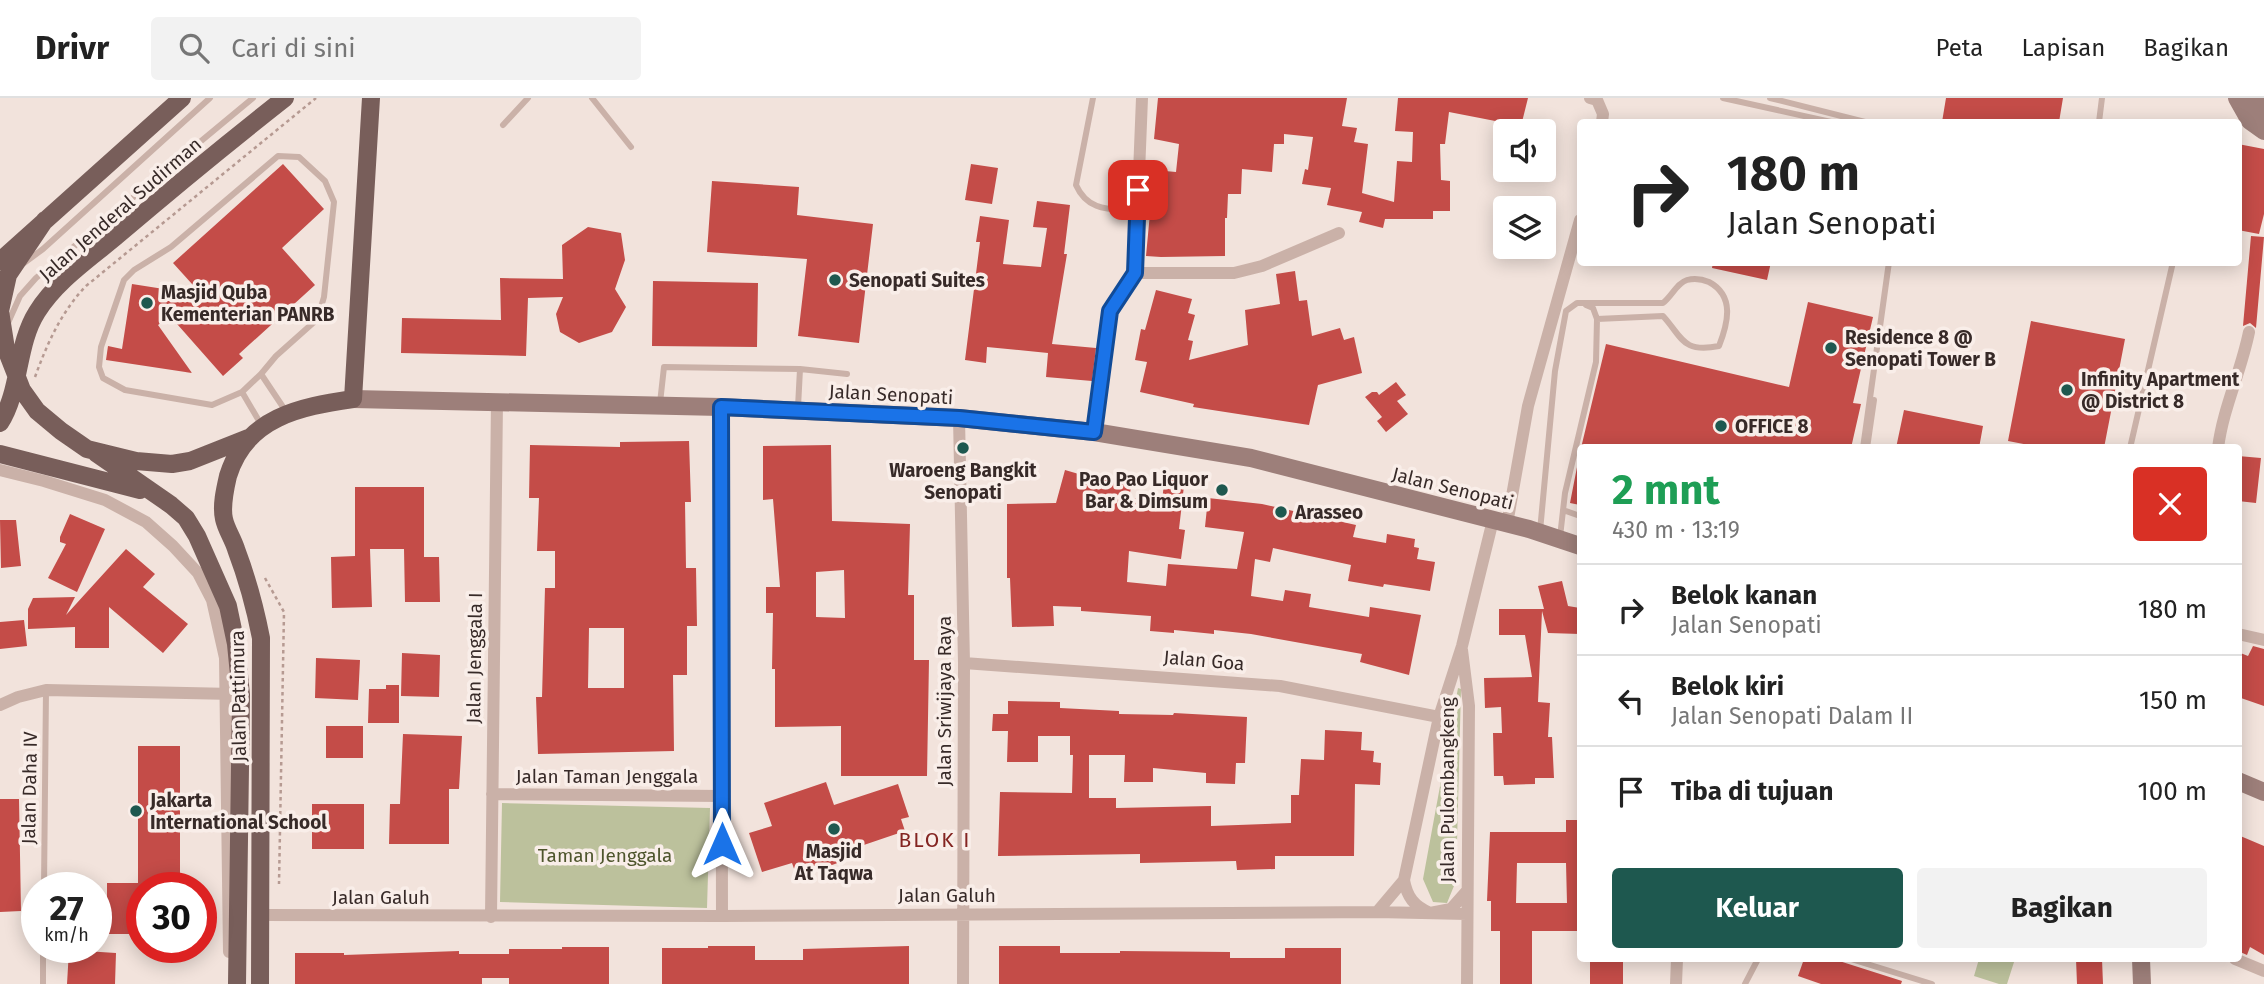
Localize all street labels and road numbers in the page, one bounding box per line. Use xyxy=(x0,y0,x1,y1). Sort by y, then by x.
street label: Jalan Jenderal Sudirman xyxy=(34,133,206,286)
street label: Jalan Senopati xyxy=(828,380,954,409)
street label: Jalan Senopati xyxy=(1390,462,1516,515)
street label: Jalan Jenggala I xyxy=(462,592,487,724)
street label: Jalan Sriwijaya Raya xyxy=(933,616,956,786)
street label: Jalan Pattimura xyxy=(226,630,251,762)
street label: Jalan Goa xyxy=(1163,646,1245,675)
street label: Jalan Pulombangkeng xyxy=(1436,697,1459,883)
street label: Jalan Daha IV xyxy=(17,731,42,845)
street label: Jalan Taman Jenggala xyxy=(516,765,698,788)
street label: Jalan Galuh xyxy=(898,884,996,907)
street label: Jalan Galuh xyxy=(332,886,430,909)

